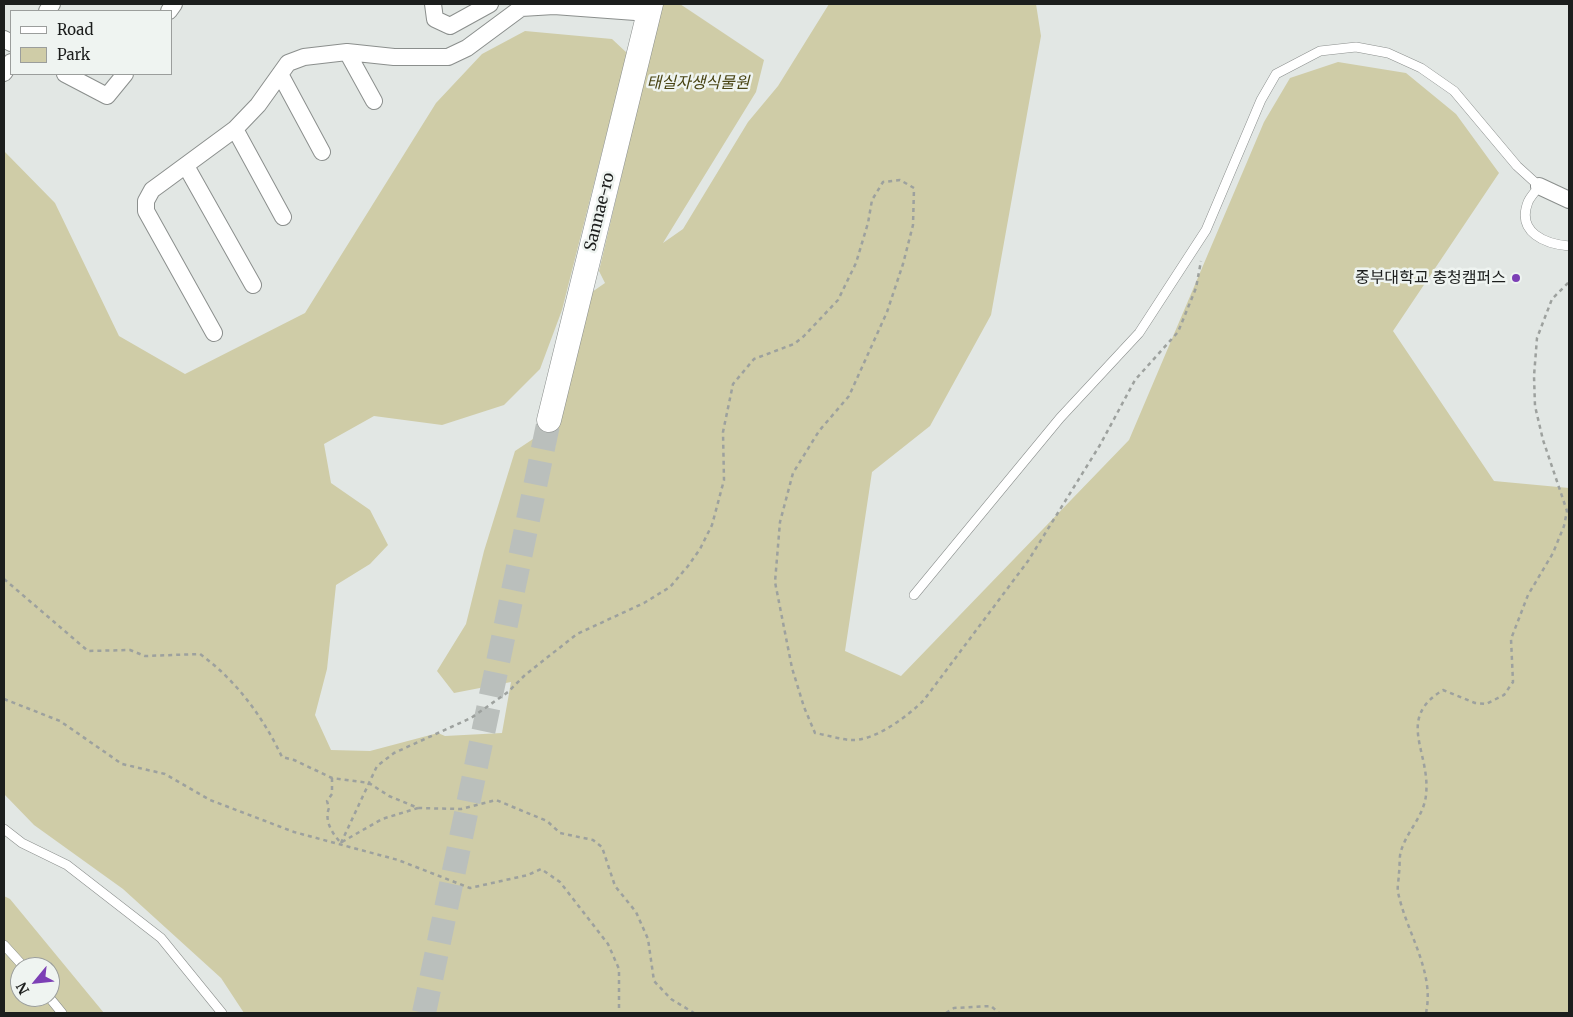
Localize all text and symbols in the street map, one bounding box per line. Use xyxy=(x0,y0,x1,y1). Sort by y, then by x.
legend xyxy=(10,10,172,75)
text: Road xyxy=(57,20,93,39)
text: Park xyxy=(57,45,90,64)
park label: 태실자생식물원 xyxy=(646,73,750,93)
street label: Sannae-ro xyxy=(581,171,619,253)
place label: 중부대학교 충청캠퍼스 xyxy=(1355,268,1506,288)
marker: 중부대학교 충청캠퍼스 xyxy=(1510,272,1522,284)
north arrow xyxy=(10,957,60,1007)
text: N xyxy=(12,979,33,998)

